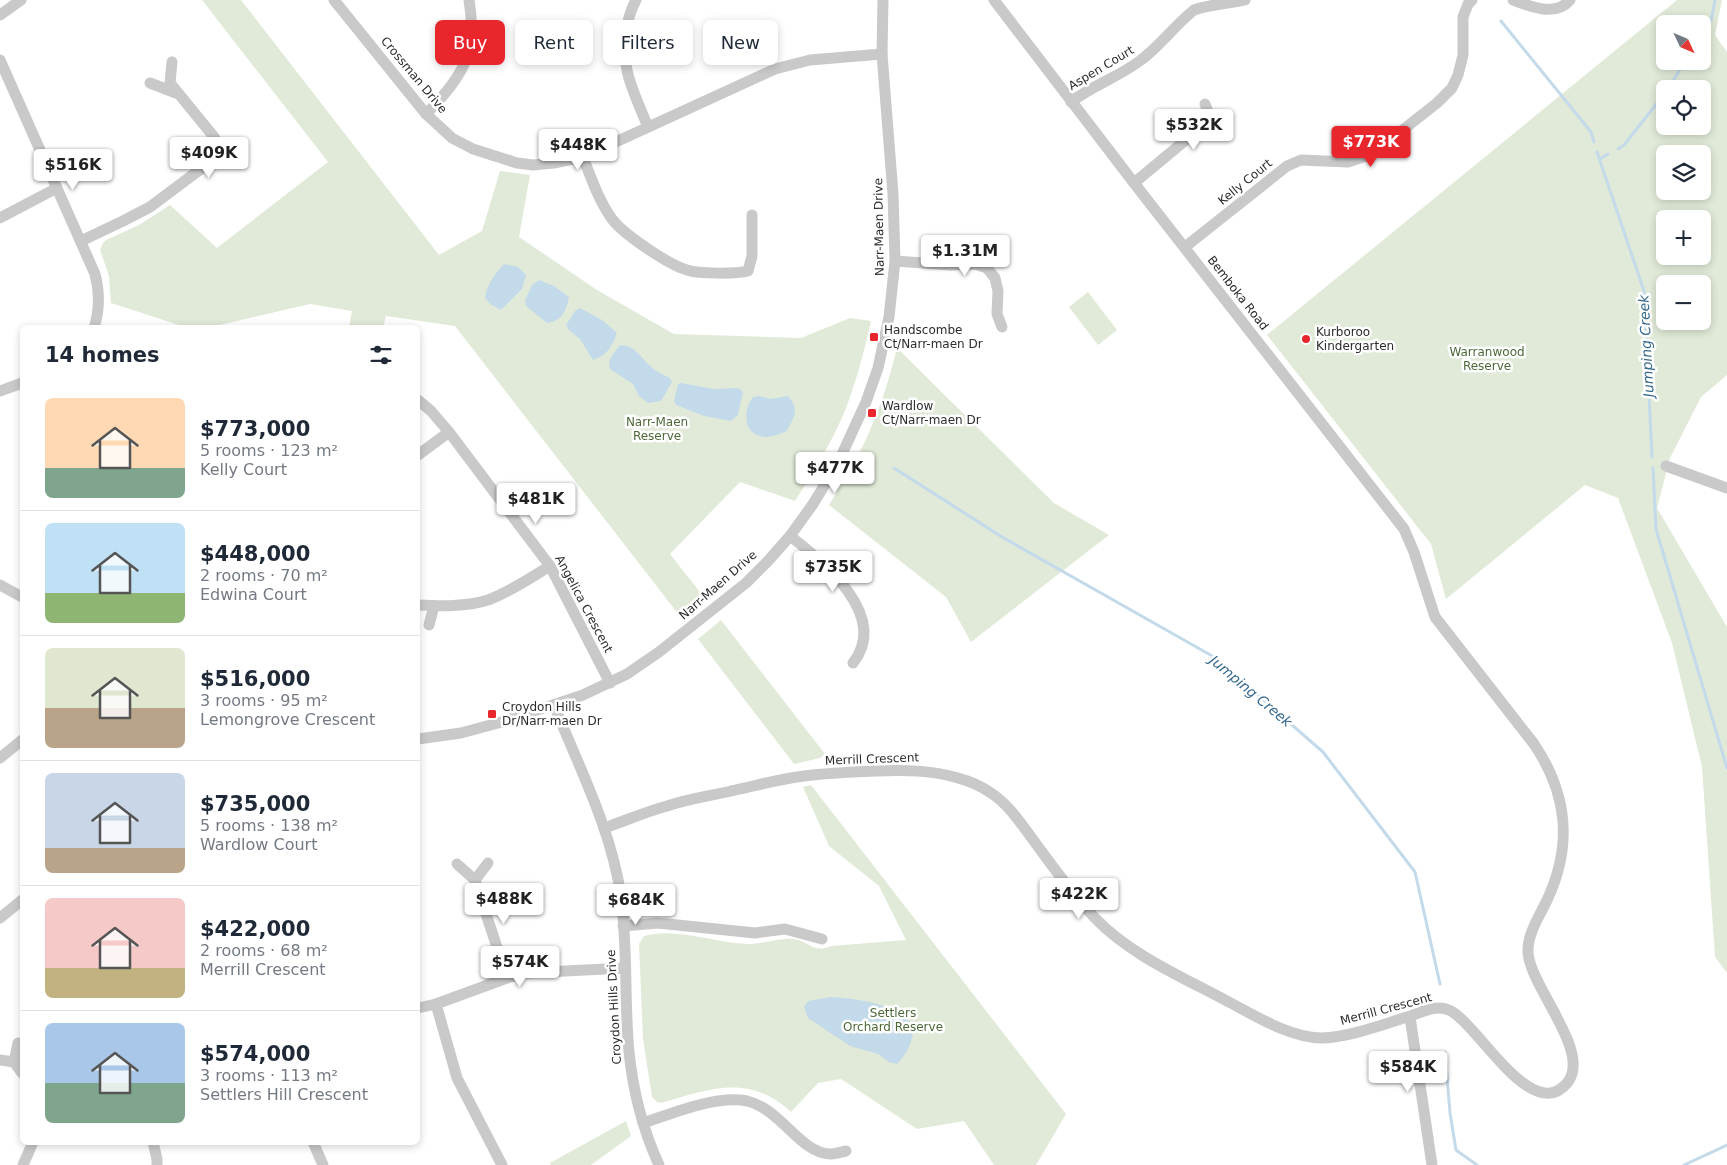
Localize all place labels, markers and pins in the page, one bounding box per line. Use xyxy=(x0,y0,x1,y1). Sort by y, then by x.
pin: $532K xyxy=(1159,108,1229,151)
pin: $773K xyxy=(1336,126,1406,168)
pin: $448K xyxy=(543,128,613,171)
pin: $409K xyxy=(174,136,244,179)
pin: $516K xyxy=(38,148,108,191)
pin: $1.31M xyxy=(924,234,1006,277)
place label: Handscombe Ct/Narr-maen Dr xyxy=(884,323,983,351)
place label: Kurboroo Kindergarten xyxy=(1316,325,1394,353)
marker: Handscombe Ct/Narr-maen Dr xyxy=(868,331,880,343)
marker: Kurboroo Kindergarten xyxy=(1300,333,1312,345)
place label: Wardlow Ct/Narr-maen Dr xyxy=(882,399,981,427)
marker: Wardlow Ct/Narr-maen Dr xyxy=(866,407,878,419)
pin: $477K xyxy=(800,452,870,494)
pin: $481K xyxy=(501,482,571,525)
pin: $735K xyxy=(798,550,868,593)
place label: Croydon Hills Dr/Narr-maen Dr xyxy=(502,700,602,728)
marker: Croydon Hills Dr/Narr-maen Dr xyxy=(486,708,498,720)
pin: $422K xyxy=(1044,878,1114,920)
pin: $488K xyxy=(469,882,539,925)
pin: $684K xyxy=(601,884,671,926)
pin: $574K xyxy=(485,946,555,988)
pin: $584K xyxy=(1373,1050,1443,1093)

